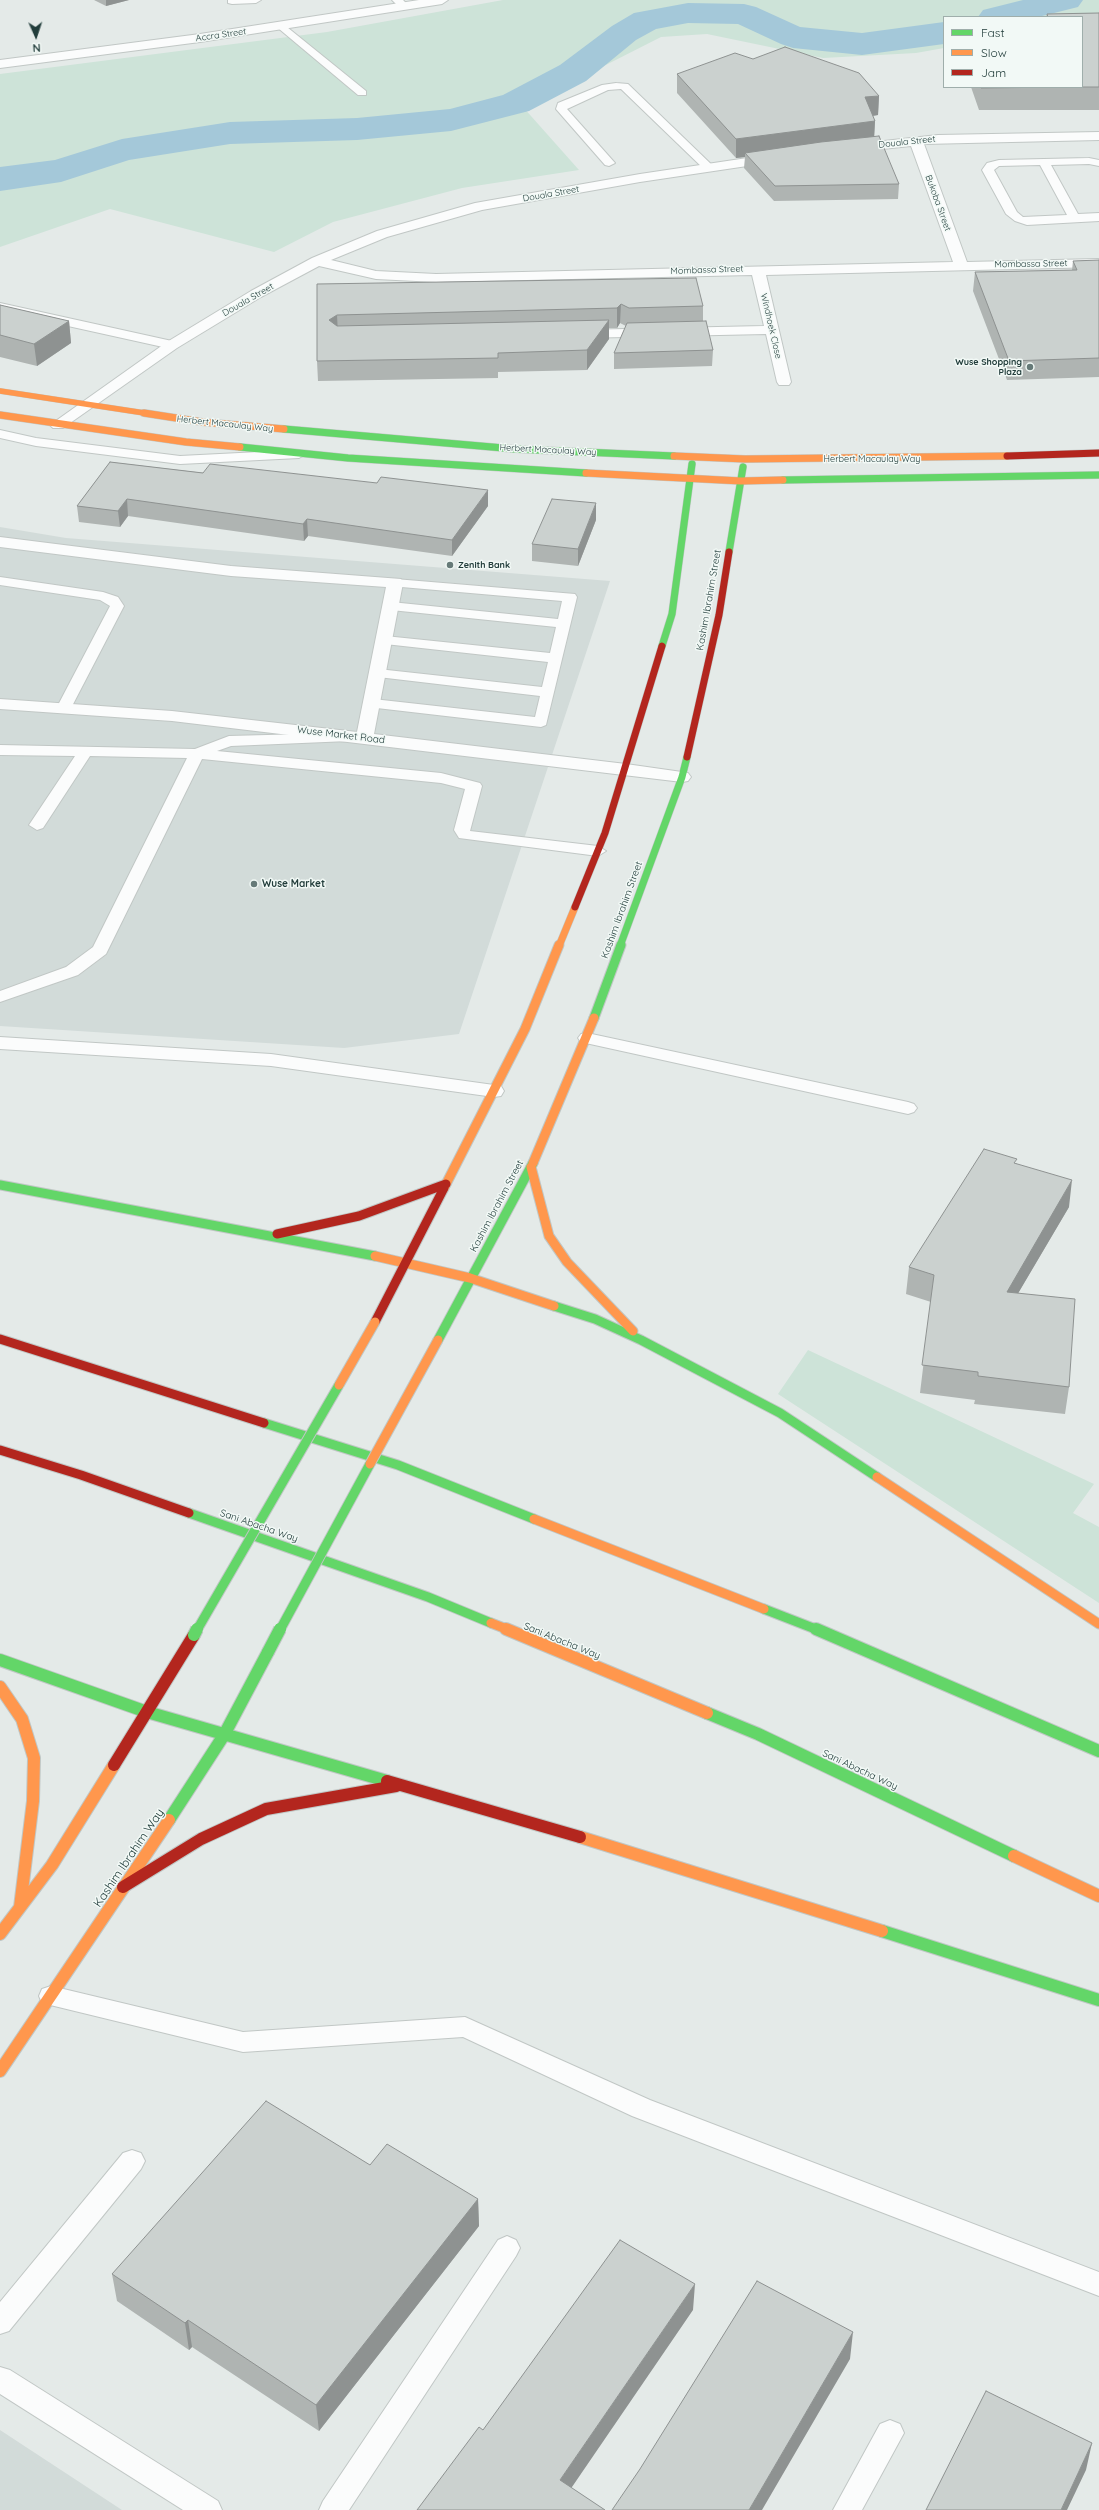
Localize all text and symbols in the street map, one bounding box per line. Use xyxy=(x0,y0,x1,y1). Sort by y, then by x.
north arrow xyxy=(16,16,56,56)
legend xyxy=(943,16,1083,88)
text: Fast xyxy=(981,25,1005,40)
street label: Accra Street xyxy=(195,26,247,44)
text: N xyxy=(32,41,41,55)
text: Slow xyxy=(981,45,1007,60)
text: Jam xyxy=(981,65,1006,80)
street label: Douala Street xyxy=(878,134,936,150)
street label: Bukoba Street xyxy=(923,173,953,233)
street label: Douala Street xyxy=(522,184,580,204)
street label: Mombassa Street xyxy=(994,258,1068,270)
street label: Mombassa Street xyxy=(670,263,744,277)
street label: Douala Street xyxy=(221,281,275,319)
street label: Windhoek Close xyxy=(758,292,784,360)
place label: Wuse Shopping Plaza xyxy=(955,357,1022,378)
marker: Wuse Shopping Plaza xyxy=(1025,362,1035,372)
street label: Herbert Macaulay Way xyxy=(176,414,274,434)
street label: Herbert Macaulay Way xyxy=(499,442,597,458)
street label: Herbert Macaulay Way xyxy=(824,454,920,464)
street label: Kashim Ibrahim Street xyxy=(694,548,724,652)
marker: Zenith Bank xyxy=(445,560,455,570)
place label: Zenith Bank xyxy=(458,560,510,570)
street label: Wuse Market Road xyxy=(296,724,386,746)
street label: Kashim Ibrahim Street xyxy=(599,860,645,960)
place label: Wuse Market xyxy=(262,878,325,890)
marker: Wuse Market xyxy=(249,879,259,889)
street label: Kashim Ibrahim Street xyxy=(468,1158,526,1254)
street label: Sani Abacha Way xyxy=(218,1507,300,1545)
street label: Sani Abacha Way xyxy=(522,1620,602,1662)
street label: Sani Abacha Way xyxy=(820,1747,900,1793)
street label: Kashim Ibrahim Way xyxy=(91,1806,167,1910)

